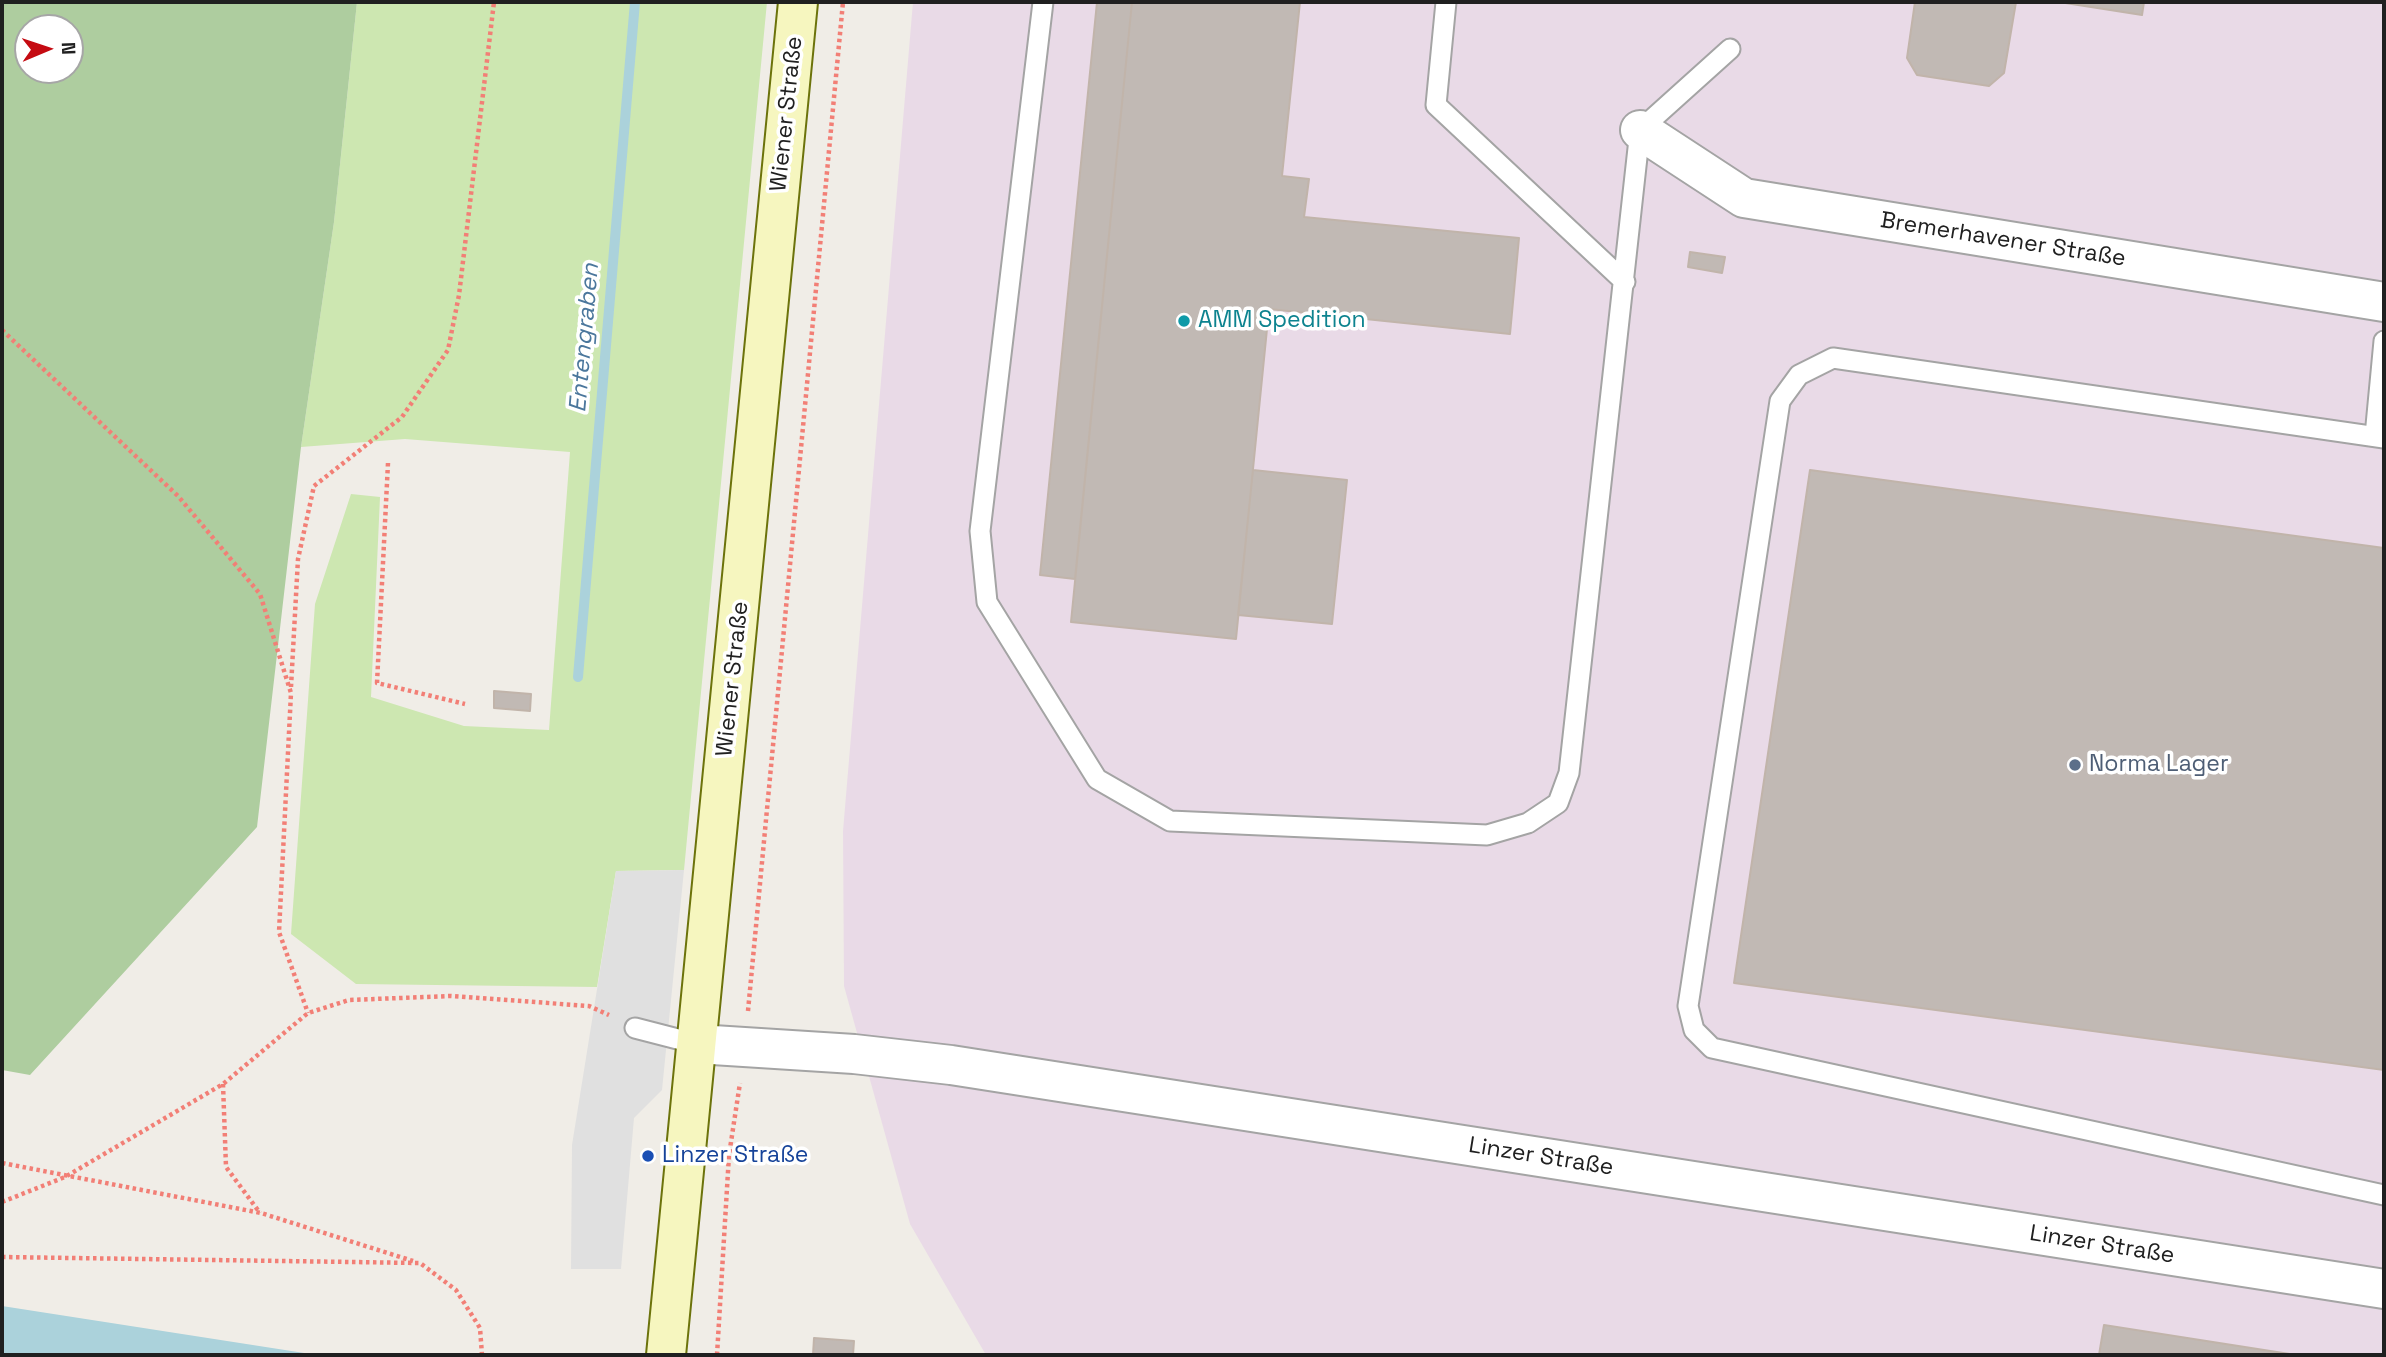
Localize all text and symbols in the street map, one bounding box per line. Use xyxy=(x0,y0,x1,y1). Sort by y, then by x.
north arrow xyxy=(14,14,84,84)
street label: Wiener Straße xyxy=(765,35,809,193)
text: N xyxy=(56,42,81,55)
street label: Bremerhavener Straße xyxy=(1878,207,2128,273)
water label: Entengraben xyxy=(564,262,606,414)
place label: AMM Spedition xyxy=(1198,307,1366,335)
marker: AMM Spedition xyxy=(1176,313,1192,329)
street label: Wiener Straße xyxy=(711,600,755,758)
place label: Norma Lager xyxy=(2089,751,2229,779)
marker: Norma Lager xyxy=(2067,757,2083,773)
street label: Linzer Straße xyxy=(1467,1132,1615,1182)
place label: Linzer Straße xyxy=(662,1142,808,1170)
marker: Linzer Straße xyxy=(640,1148,656,1164)
street label: Linzer Straße xyxy=(2028,1220,2176,1270)

